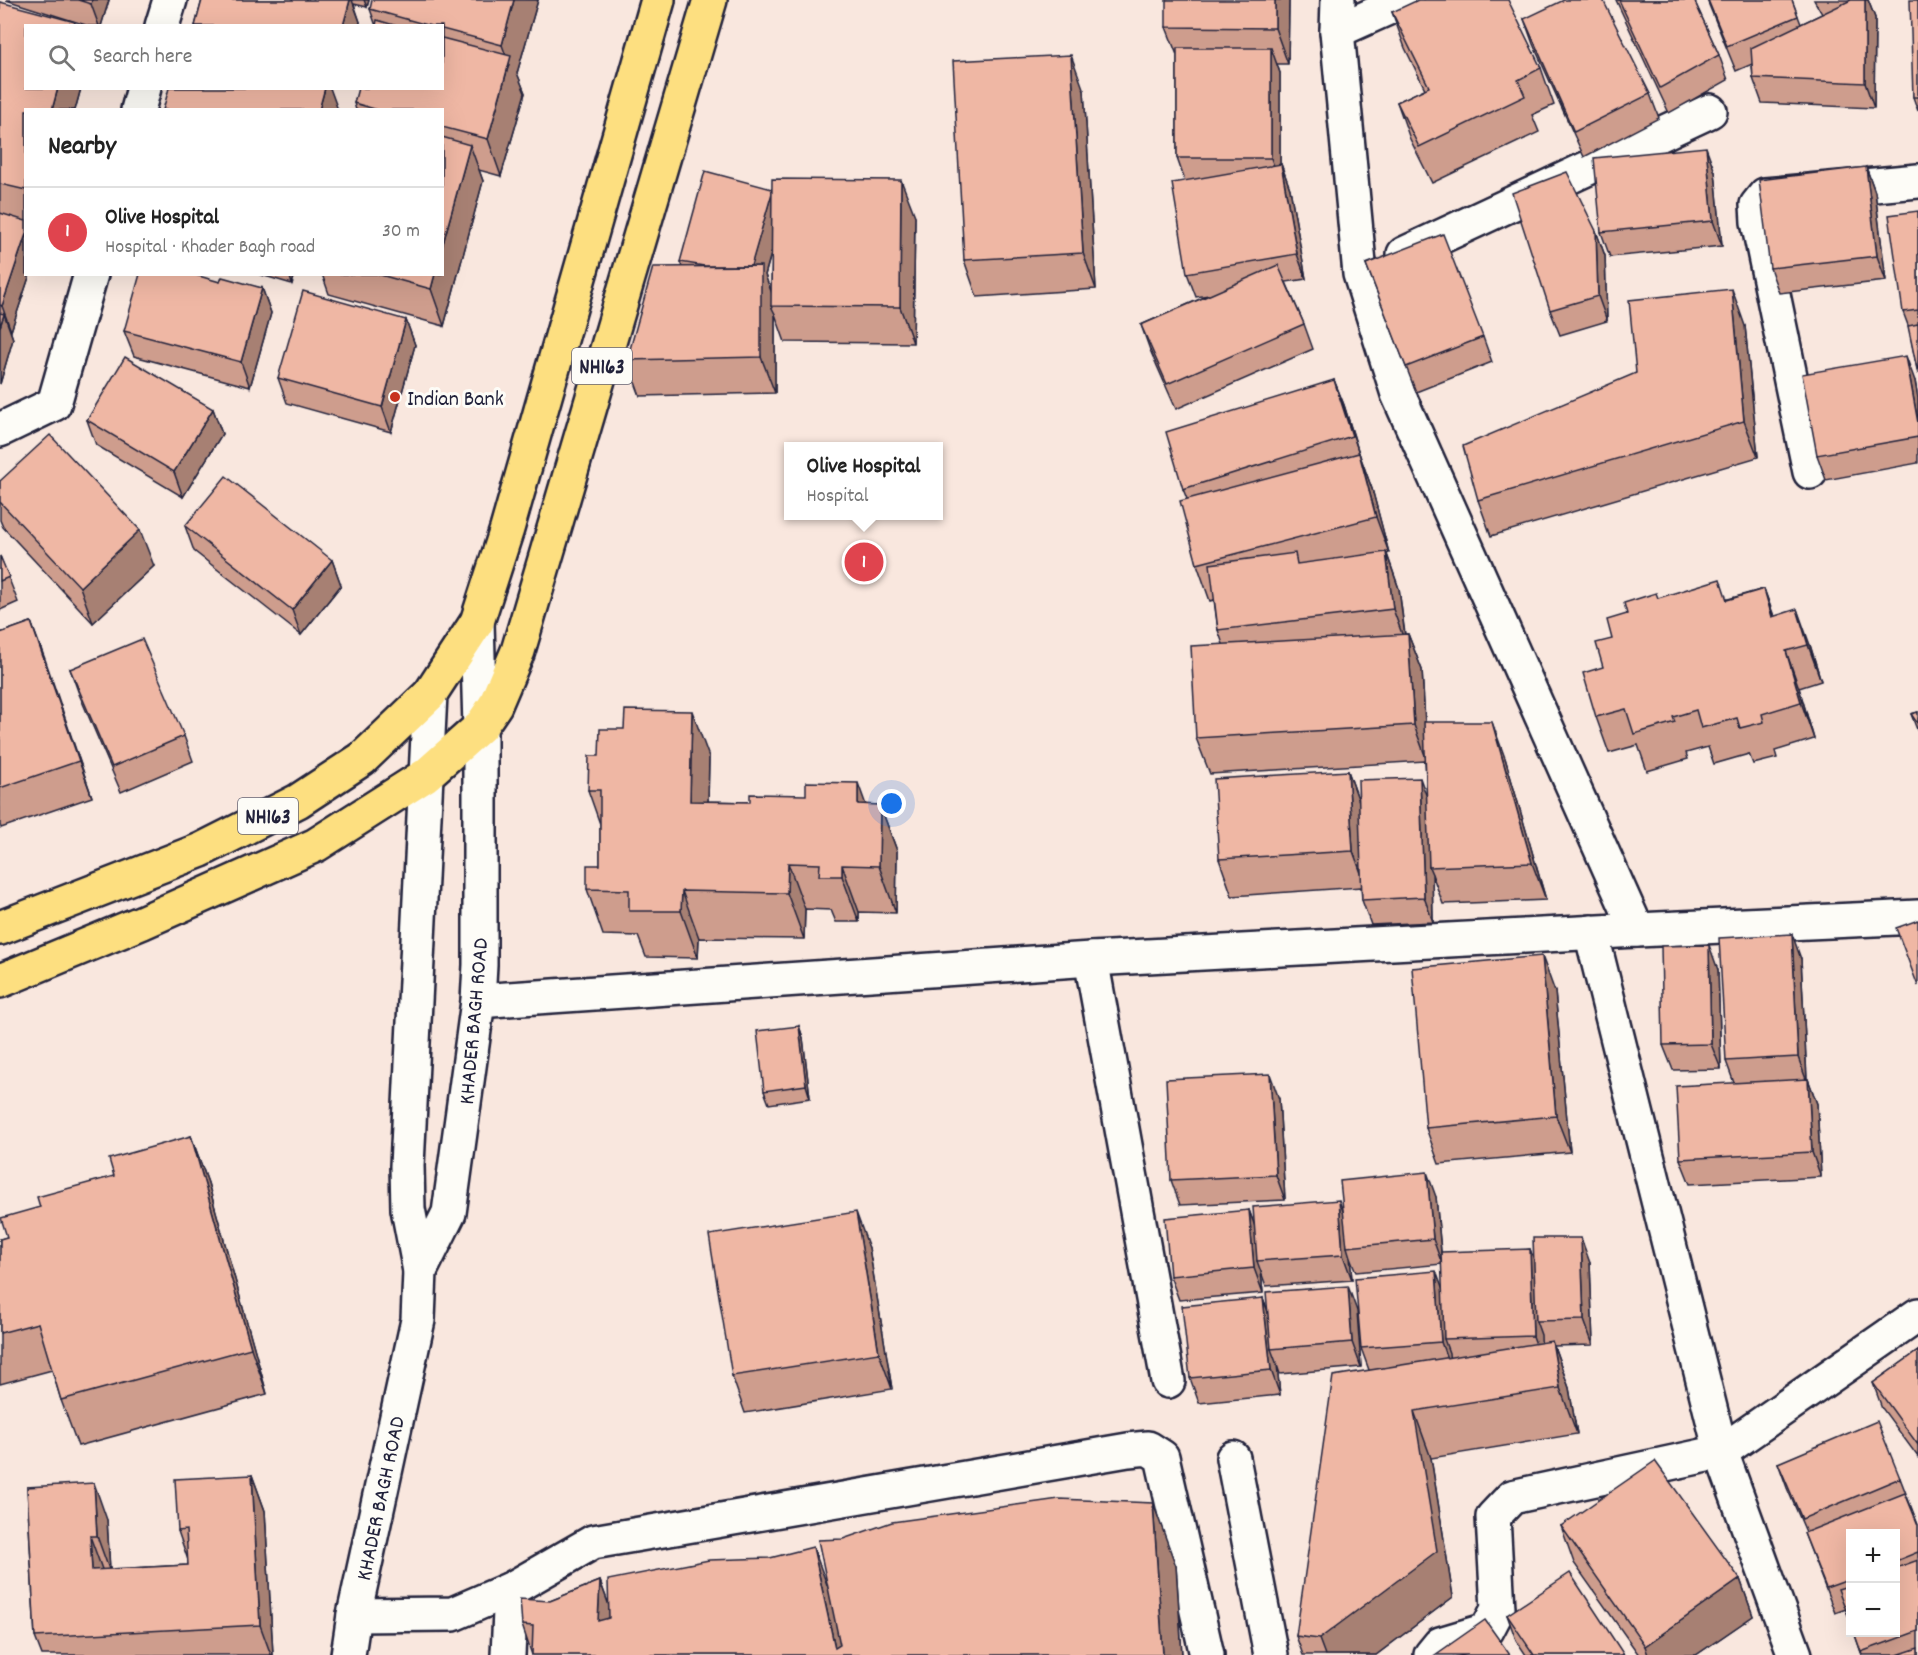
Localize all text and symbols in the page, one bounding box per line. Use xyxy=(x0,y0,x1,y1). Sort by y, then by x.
search box xyxy=(24,24,444,90)
icon: search xyxy=(45,41,78,74)
text: Search here xyxy=(93,42,192,73)
text: Nearby xyxy=(48,129,116,166)
text: Olive Hospital xyxy=(105,203,219,234)
text: 1 xyxy=(65,218,70,246)
text: 30 m xyxy=(382,218,420,246)
text: Hospital · Khader Bagh road xyxy=(105,234,315,262)
road number: NH163 xyxy=(572,348,632,384)
place label: Indian Bank xyxy=(407,385,504,416)
marker: Indian Bank xyxy=(388,390,402,404)
popup xyxy=(784,442,943,520)
text: Olive Hospital xyxy=(807,452,920,483)
text: Hospital xyxy=(807,483,868,511)
pin: 1 xyxy=(844,540,884,584)
your location xyxy=(877,789,906,818)
road number: NH163 xyxy=(238,798,298,834)
street label: KHADER BAGH ROAD xyxy=(453,937,498,1106)
street label: KHADER BAGH ROAD xyxy=(350,1414,415,1584)
map controls xyxy=(1846,1529,1900,1637)
button: + xyxy=(1846,1529,1900,1583)
button: − xyxy=(1846,1583,1900,1637)

